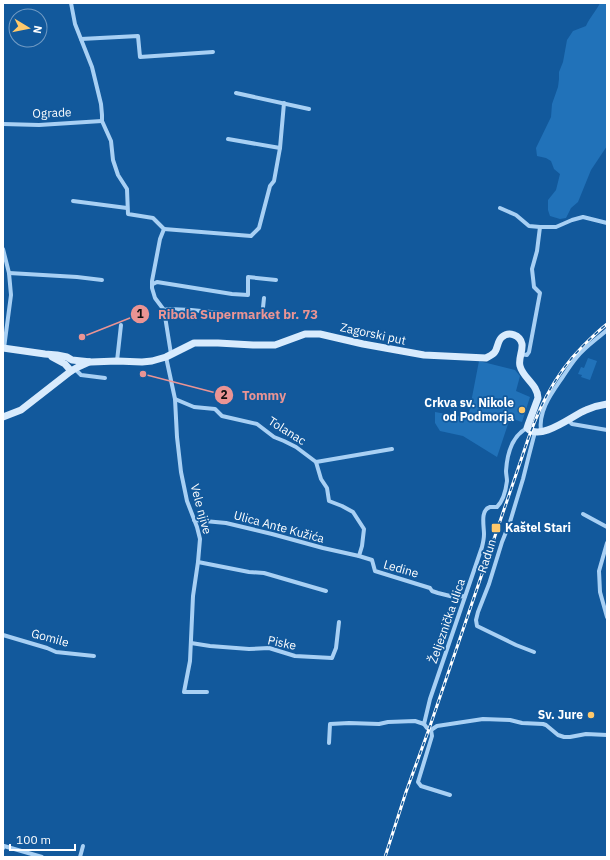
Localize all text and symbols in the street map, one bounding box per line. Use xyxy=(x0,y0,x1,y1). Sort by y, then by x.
north arrow xyxy=(8,8,48,48)
text: N xyxy=(30,25,45,35)
street label: Ograde xyxy=(32,104,72,121)
callout: Ribola Supermarket br. 73 xyxy=(130,302,326,327)
text: 1 xyxy=(136,306,144,321)
text: Ribola Supermarket br. 73 xyxy=(158,306,318,323)
street label: Zagorski put xyxy=(339,319,407,348)
callout: Tommy xyxy=(214,383,294,408)
text: 2 xyxy=(220,387,228,402)
text: Tommy xyxy=(242,387,286,404)
place label: Crkva sv. Nikole od Podmorja xyxy=(424,395,514,424)
marker: Crkva sv. Nikole od Podmorja xyxy=(517,405,527,415)
street label: Tolanac xyxy=(266,413,309,448)
street label: Vele njive xyxy=(188,482,215,536)
street label: Ulica Ante Kužića xyxy=(232,507,327,546)
place label: Kaštel Stari xyxy=(505,520,571,535)
marker: Kaštel Stari xyxy=(490,522,502,534)
street label: Radun xyxy=(474,537,499,575)
street label: Ledine xyxy=(382,556,421,581)
street label: Željeznička ulica xyxy=(425,576,468,665)
street label: Gomile xyxy=(30,625,71,650)
street label: Piske xyxy=(266,632,298,653)
place label: Sv. Jure xyxy=(538,707,583,722)
marker: Sv. Jure xyxy=(586,710,596,720)
scale bar xyxy=(10,826,75,852)
text: 100 m xyxy=(16,832,51,847)

